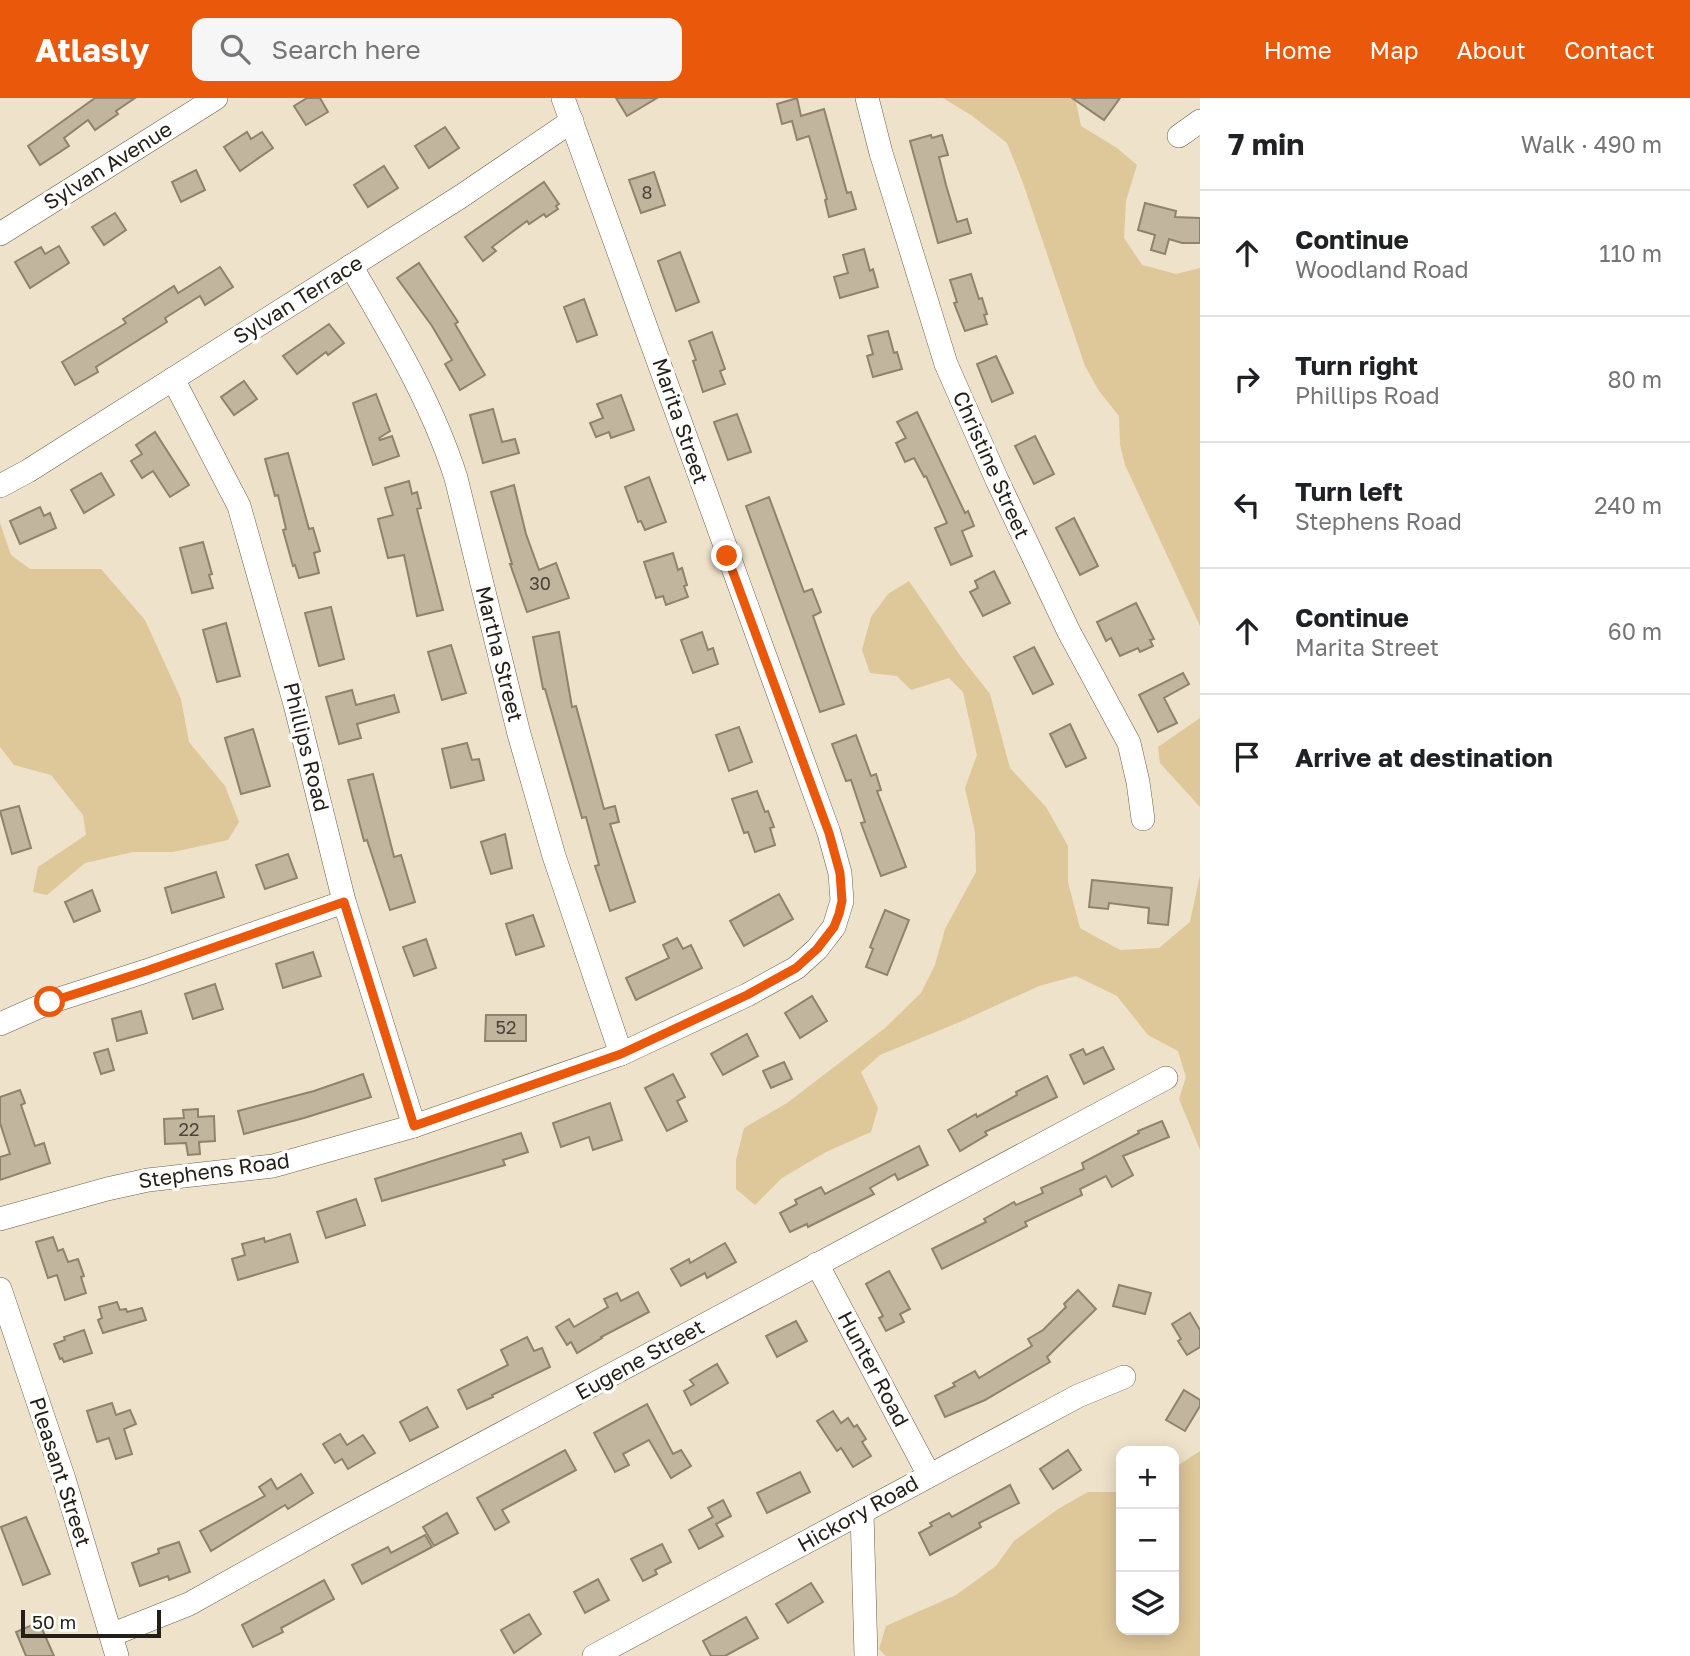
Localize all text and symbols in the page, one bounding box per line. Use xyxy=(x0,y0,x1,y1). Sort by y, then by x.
search box xyxy=(192,18,682,81)
text: Atlasly xyxy=(35,30,150,69)
icon: search xyxy=(216,30,254,68)
text: Search here xyxy=(272,34,421,65)
text: Home xyxy=(1264,35,1332,64)
text: Map xyxy=(1370,35,1419,64)
text: About xyxy=(1457,35,1526,64)
text: Contact xyxy=(1564,35,1655,64)
street label: Sylvan Avenue xyxy=(38,115,177,215)
text: 7 min xyxy=(1228,126,1304,162)
text: Walk · 490 m xyxy=(1521,130,1662,158)
house number: 8 xyxy=(642,181,652,203)
text: Continue xyxy=(1295,224,1409,255)
icon: ahead xyxy=(1228,234,1266,272)
text: 110 m xyxy=(1599,239,1662,267)
street label: Sylvan Terrace xyxy=(228,249,367,349)
text: Woodland Road xyxy=(1295,255,1469,283)
text: Turn right xyxy=(1295,350,1418,381)
street label: Marita Street xyxy=(647,354,715,487)
icon: right xyxy=(1228,360,1266,398)
text: 80 m xyxy=(1608,365,1662,393)
text: Phillips Road xyxy=(1295,381,1440,409)
street label: Christine Street xyxy=(948,387,1036,542)
text: Turn left xyxy=(1295,476,1403,507)
icon: left xyxy=(1228,486,1266,524)
text: 240 m xyxy=(1594,491,1662,519)
text: Stephens Road xyxy=(1295,507,1462,535)
route end xyxy=(711,540,742,571)
house number: 30 xyxy=(529,572,551,594)
street label: Martha Street xyxy=(471,583,529,724)
text: Continue xyxy=(1295,602,1409,633)
icon: ahead xyxy=(1228,612,1266,650)
text: 60 m xyxy=(1608,617,1662,645)
text: Marita Street xyxy=(1295,633,1439,661)
street label: Phillips Road xyxy=(278,680,336,814)
icon: arrive xyxy=(1228,738,1266,776)
text: Arrive at destination xyxy=(1295,742,1553,773)
route start xyxy=(34,986,65,1017)
house number: 52 xyxy=(496,1016,516,1038)
house number: 22 xyxy=(179,1118,199,1140)
street label: Stephens Road xyxy=(137,1147,291,1193)
street label: Hunter Road xyxy=(833,1306,915,1431)
street label: Eugene Street xyxy=(571,1313,708,1405)
street label: Pleasant Street xyxy=(25,1394,97,1550)
map controls xyxy=(1116,1446,1179,1635)
button: + xyxy=(1116,1446,1179,1509)
street label: Hickory Road xyxy=(792,1469,923,1557)
button: − xyxy=(1116,1509,1179,1572)
button: layers xyxy=(1116,1572,1179,1635)
scale bar xyxy=(21,1607,161,1639)
text: 50 m xyxy=(32,1610,76,1633)

